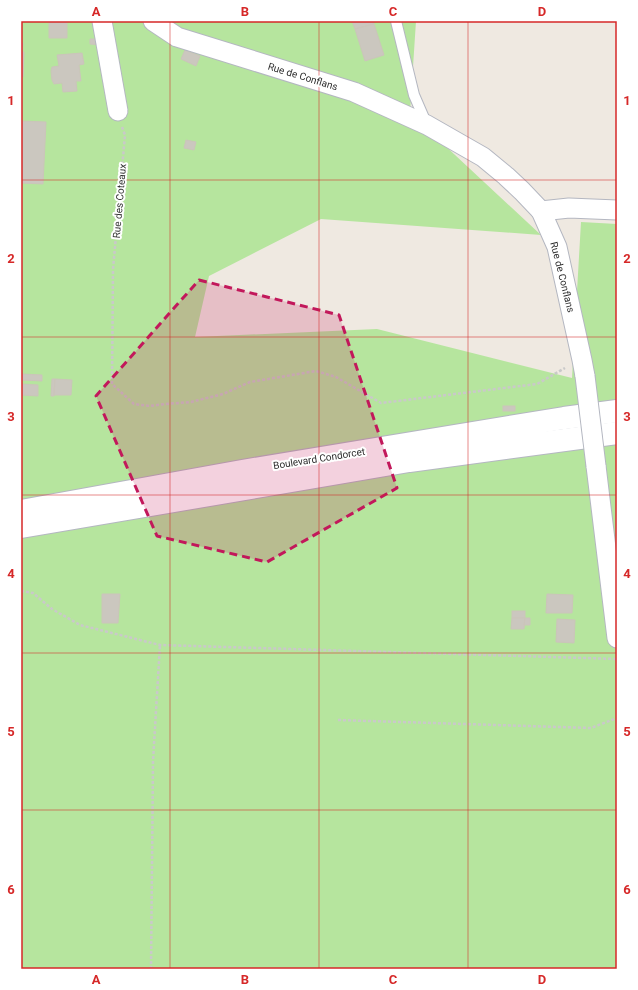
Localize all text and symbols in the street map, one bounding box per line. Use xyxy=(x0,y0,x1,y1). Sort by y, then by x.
text: A xyxy=(92,4,101,19)
text: B xyxy=(241,4,249,19)
text: C xyxy=(389,4,398,19)
text: D xyxy=(538,4,546,19)
street label: Rue de Conflans xyxy=(267,61,339,92)
text: 1 xyxy=(7,93,15,108)
text: 1 xyxy=(623,93,631,108)
street label: Rue des Coteaux xyxy=(111,163,128,239)
street label: Rue de Conflans xyxy=(548,241,577,314)
text: 2 xyxy=(7,251,15,266)
text: 2 xyxy=(623,251,631,266)
text: 3 xyxy=(7,409,15,424)
text: 3 xyxy=(623,409,631,424)
street label: Boulevard Condorcet xyxy=(272,446,366,471)
text: 4 xyxy=(7,566,15,581)
text: 4 xyxy=(623,566,631,581)
text: 5 xyxy=(7,724,15,739)
text: 5 xyxy=(623,724,631,739)
text: 6 xyxy=(7,882,15,897)
text: 6 xyxy=(623,882,631,897)
text: A xyxy=(92,972,101,987)
text: B xyxy=(241,972,249,987)
text: C xyxy=(389,972,398,987)
text: D xyxy=(538,972,546,987)

